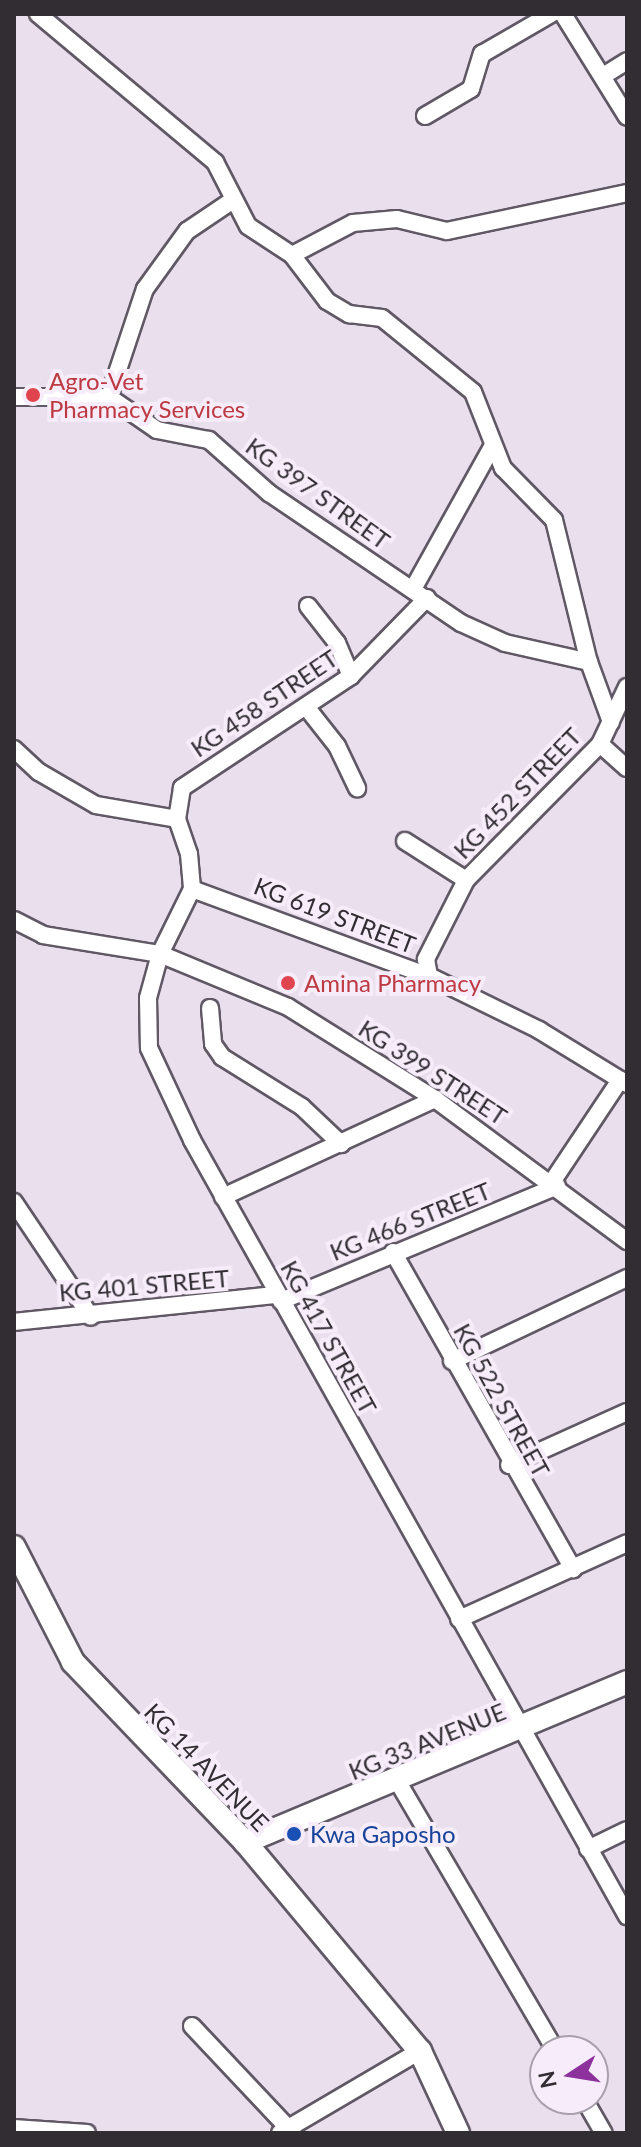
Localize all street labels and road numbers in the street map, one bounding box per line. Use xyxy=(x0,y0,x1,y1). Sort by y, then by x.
street label: KG 397 STREET xyxy=(241,431,395,555)
street label: KG 458 STREET xyxy=(185,643,343,763)
street label: KG 452 STREET xyxy=(447,722,587,864)
street label: KG 619 STREET xyxy=(250,871,420,959)
street label: KG 399 STREET xyxy=(354,1013,512,1131)
street label: KG 466 STREET xyxy=(326,1176,494,1266)
street label: KG 417 STREET xyxy=(275,1255,383,1419)
street label: KG 401 STREET xyxy=(58,1263,230,1307)
street label: KG 522 STREET xyxy=(448,1318,556,1482)
street label: KG 33 AVENUE xyxy=(344,1696,510,1786)
street label: KG 14 AVENUE xyxy=(138,1697,276,1837)

